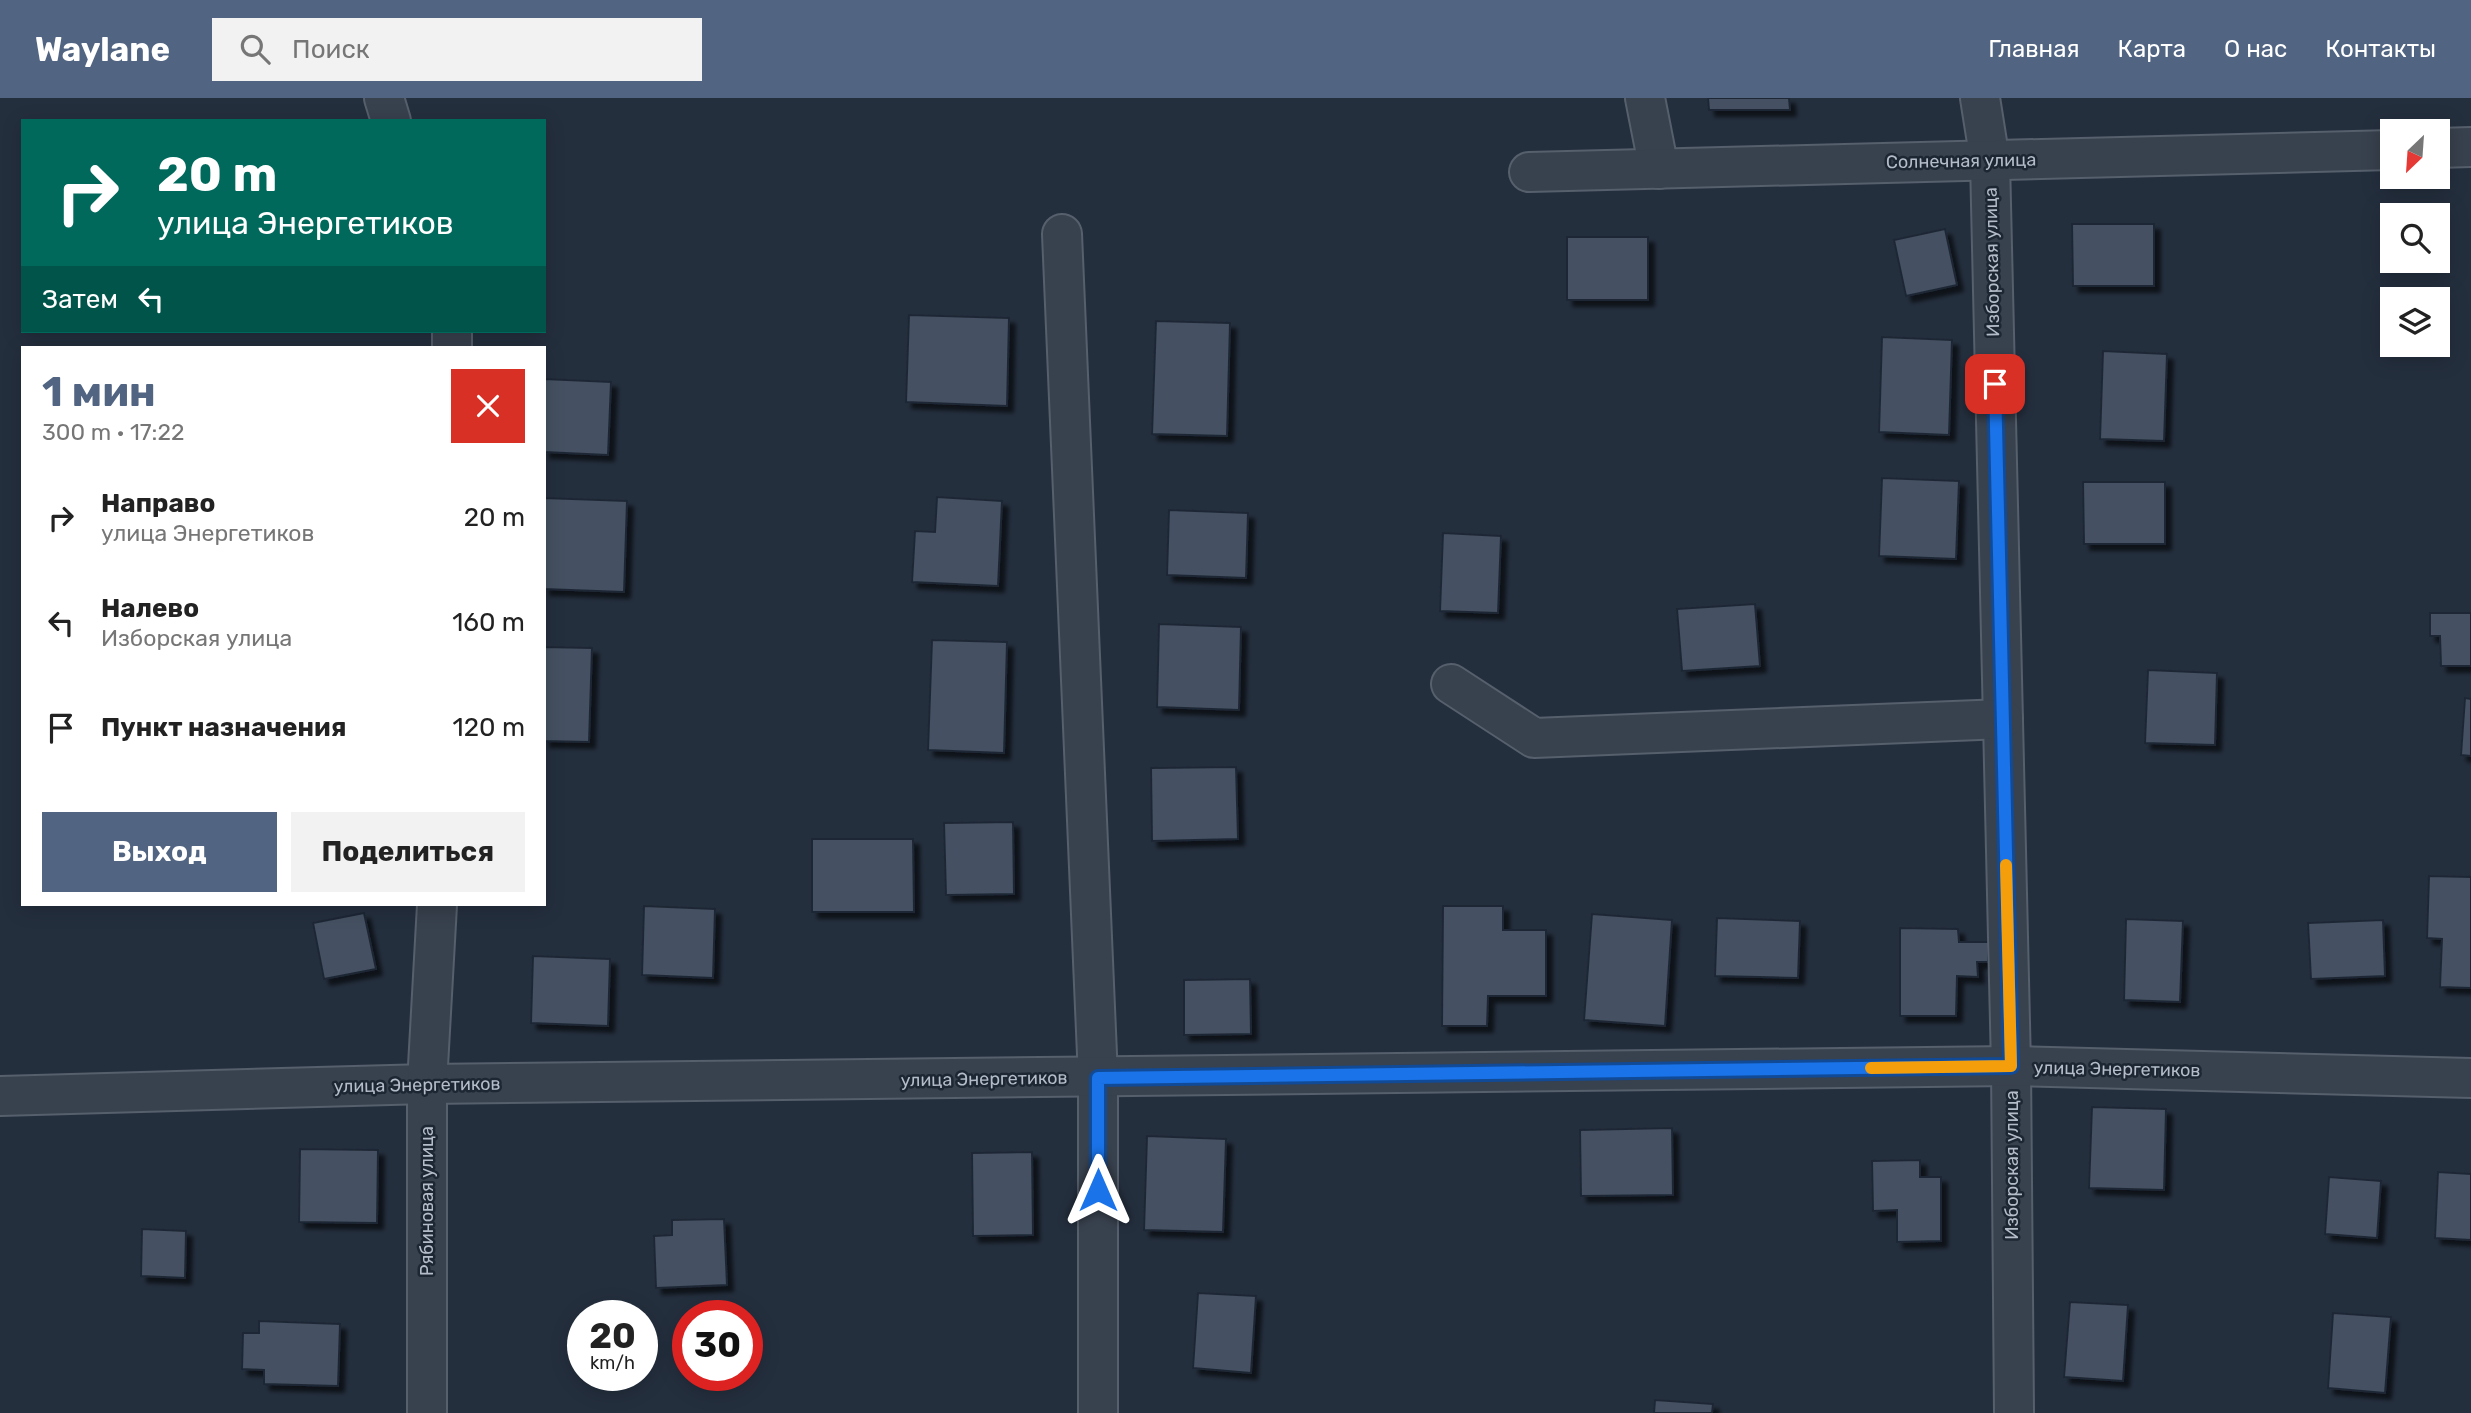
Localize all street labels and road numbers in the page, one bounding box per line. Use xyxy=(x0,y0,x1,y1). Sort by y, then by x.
street label: Солнечная улица xyxy=(1886,149,2036,173)
street label: Изборская улица xyxy=(1980,187,2004,337)
street label: улица Энергетиков xyxy=(2033,1057,2201,1081)
street label: улица Энергетиков xyxy=(900,1067,1068,1091)
street label: улица Энергетиков xyxy=(333,1073,501,1097)
street label: Изборская улица xyxy=(2001,1090,2023,1240)
street label: Рябиновая улица xyxy=(416,1126,438,1276)

